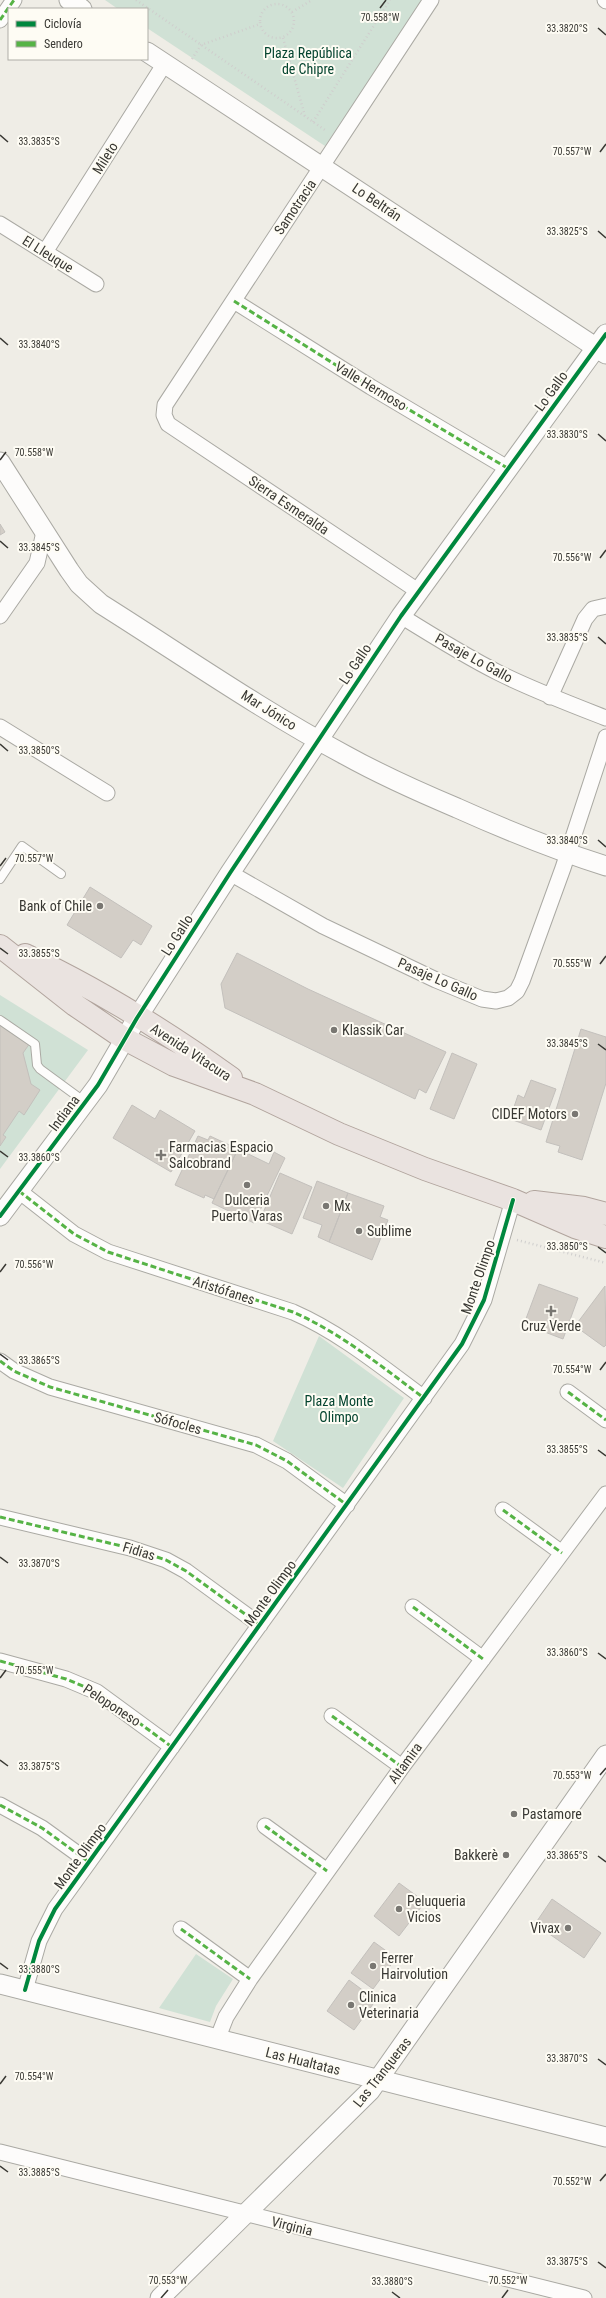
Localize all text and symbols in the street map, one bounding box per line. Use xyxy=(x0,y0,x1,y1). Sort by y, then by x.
legend xyxy=(8,8,148,60)
text: 70.558°W xyxy=(361,12,400,23)
text: Ciclovía xyxy=(44,17,82,31)
text: 33.3820°S xyxy=(546,23,588,34)
text: Sendero xyxy=(44,37,83,51)
park label: Plaza República de Chipre xyxy=(264,45,352,77)
text: 33.3835°S xyxy=(18,136,60,147)
street label: Mileto xyxy=(89,139,121,177)
text: 70.557°W xyxy=(553,146,592,157)
street label: Samotracia xyxy=(271,177,319,237)
street label: Lo Beltrán xyxy=(349,180,405,224)
text: 33.3825°S xyxy=(546,226,588,237)
street label: El Lleuque xyxy=(20,232,77,276)
text: 33.3840°S xyxy=(18,339,60,350)
street label: Valle Hermoso xyxy=(332,358,410,414)
street label: Lo Gallo xyxy=(531,368,571,414)
text: 33.3830°S xyxy=(546,429,588,440)
text: 70.558°W xyxy=(15,447,54,458)
street label: Sierra Esmeralda xyxy=(246,472,332,538)
text: 33.3845°S xyxy=(18,542,60,553)
text: 70.556°W xyxy=(553,552,592,563)
street label: Pasaje Lo Gallo xyxy=(433,630,515,686)
text: 33.3835°S xyxy=(546,632,588,643)
street label: Lo Gallo xyxy=(336,641,374,687)
street label: Mar Jónico xyxy=(238,687,300,733)
text: 33.3850°S xyxy=(18,745,60,756)
text: 33.3840°S xyxy=(546,835,588,846)
text: 70.557°W xyxy=(15,853,54,864)
place label: Bank of Chile xyxy=(19,898,92,914)
marker: Bank of Chile xyxy=(95,901,105,911)
street label: Lo Gallo xyxy=(158,912,196,958)
text: 33.3855°S xyxy=(18,948,60,959)
street label: Pasaje Lo Gallo xyxy=(396,954,480,1004)
text: 70.555°W xyxy=(553,958,592,969)
street label: Avenida Vitacura xyxy=(148,1020,234,1084)
place label: Klassik Car xyxy=(342,1022,404,1038)
marker: Klassik Car xyxy=(329,1025,339,1035)
text: 33.3845°S xyxy=(546,1038,588,1049)
street label: Indiana xyxy=(45,1092,83,1134)
place label: CIDEF Motors xyxy=(491,1106,567,1122)
marker: CIDEF Motors xyxy=(570,1109,580,1119)
place label: Farmacias Espacio Salcobrand xyxy=(169,1139,273,1171)
marker: Farmacias Espacio Salcobrand xyxy=(156,1150,166,1160)
text: 33.3860°S xyxy=(18,1152,60,1163)
marker: Dulceria Puerto Varas xyxy=(242,1180,252,1190)
place label: Dulceria Puerto Varas xyxy=(211,1192,283,1224)
place label: Mx xyxy=(334,1198,351,1214)
marker: Mx xyxy=(321,1201,331,1211)
place label: Sublime xyxy=(367,1223,412,1239)
marker: Sublime xyxy=(354,1226,364,1236)
street label: Monte Olimpo xyxy=(458,1238,498,1316)
text: 33.3850°S xyxy=(546,1241,588,1252)
text: 70.556°W xyxy=(15,1259,54,1270)
street label: Aristófanes xyxy=(191,1273,257,1307)
marker: Cruz Verde xyxy=(546,1306,556,1316)
place label: Cruz Verde xyxy=(521,1318,581,1334)
text: 33.3865°S xyxy=(18,1355,60,1366)
text: 70.554°W xyxy=(553,1364,592,1375)
park label: Plaza Monte Olimpo xyxy=(305,1393,374,1425)
street label: Sófocles xyxy=(153,1409,203,1437)
text: 33.3855°S xyxy=(546,1444,588,1455)
street label: Fidias xyxy=(121,1538,157,1564)
street label: Monte Olimpo xyxy=(241,1557,299,1629)
text: 33.3870°S xyxy=(18,1558,60,1569)
text: 33.3860°S xyxy=(546,1647,588,1658)
text: 70.555°W xyxy=(15,1665,54,1676)
street label: Peloponeso xyxy=(80,1681,144,1729)
street label: Altamira xyxy=(385,1739,425,1787)
text: 33.3875°S xyxy=(18,1761,60,1772)
text: 70.553°W xyxy=(553,1770,592,1781)
place label: Pastamore xyxy=(522,1806,582,1822)
marker: Pastamore xyxy=(509,1809,519,1819)
street label: Monte Olimpo xyxy=(51,1820,109,1892)
place label: Bakkerè xyxy=(454,1847,498,1863)
marker: Bakkerè xyxy=(501,1850,511,1860)
text: 33.3865°S xyxy=(546,1850,588,1861)
place label: Peluqueria Vicios xyxy=(407,1893,466,1925)
marker: Peluqueria Vicios xyxy=(394,1904,404,1914)
place label: Vivax xyxy=(530,1920,560,1936)
marker: Vivax xyxy=(563,1923,573,1933)
place label: Ferrer Hairvolution xyxy=(381,1950,448,1982)
marker: Ferrer Hairvolution xyxy=(368,1961,378,1971)
text: 33.3880°S xyxy=(18,1964,60,1975)
place label: Clinica Veterinaria xyxy=(359,1989,419,2021)
marker: Clinica Veterinaria xyxy=(346,2000,356,2010)
street label: Las Tranqueras xyxy=(350,2034,414,2110)
street label: Las Hualtatas xyxy=(264,2044,342,2078)
text: 33.3870°S xyxy=(546,2053,588,2064)
text: 70.554°W xyxy=(15,2071,54,2082)
text: 33.3885°S xyxy=(18,2167,60,2178)
text: 70.552°W xyxy=(553,2176,592,2187)
street label: Virginia xyxy=(270,2213,314,2239)
text: 33.3875°S xyxy=(546,2256,588,2267)
text: 70.553°W xyxy=(149,2275,188,2286)
text: 70.552°W xyxy=(489,2275,528,2286)
text: 33.3880°S xyxy=(371,2276,413,2287)

